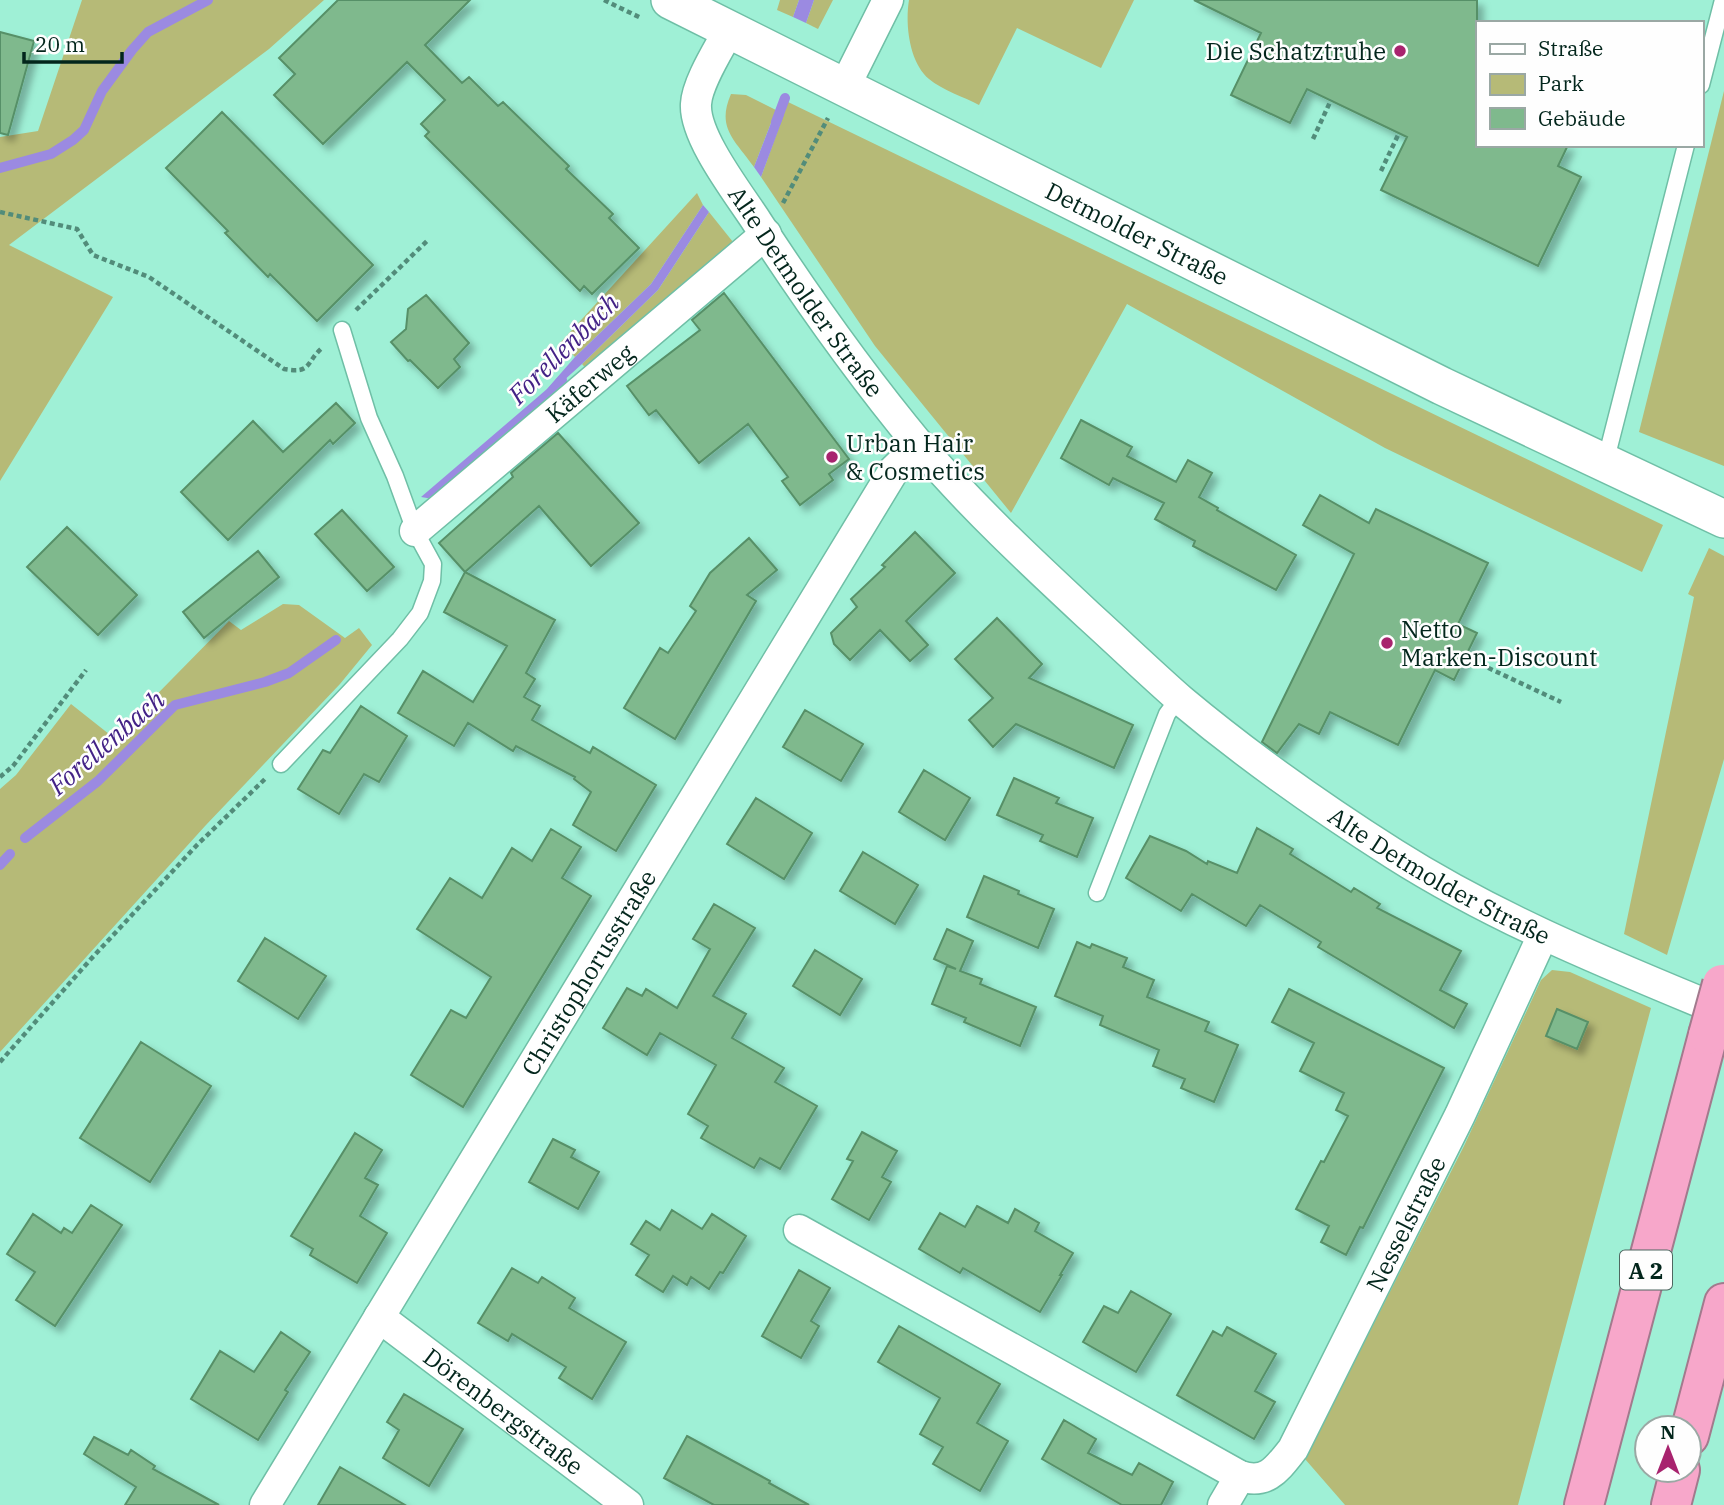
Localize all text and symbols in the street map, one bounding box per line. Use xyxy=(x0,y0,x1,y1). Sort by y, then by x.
scale bar xyxy=(24,21,122,65)
legend xyxy=(1476,21,1703,147)
text: 20 m xyxy=(35,30,85,58)
text: Straße xyxy=(1538,34,1603,62)
place label: Die Schatztruhe xyxy=(1206,35,1386,67)
marker: Die Schatztruhe xyxy=(1392,43,1408,59)
text: Park xyxy=(1538,69,1585,97)
text: Gebäude xyxy=(1538,104,1626,132)
street label: Detmolder Straße xyxy=(1040,174,1234,293)
street label: Alte Detmolder Straße xyxy=(721,180,891,404)
water label: Forellenbach xyxy=(500,285,626,411)
street label: Käferweg xyxy=(539,337,641,430)
place label: Urban Hair & Cosmetics xyxy=(846,427,985,487)
marker: Urban Hair & Cosmetics xyxy=(824,449,840,465)
place label: Netto Marken-Discount xyxy=(1401,613,1598,673)
marker: Netto Marken-Discount xyxy=(1379,635,1395,651)
water label: Forellenbach xyxy=(40,682,172,803)
street label: Alte Detmolder Straße xyxy=(1322,800,1555,951)
street label: Christophorusstraße xyxy=(514,864,663,1081)
street label: Nesselstraße xyxy=(1359,1151,1453,1297)
road number: A 2 xyxy=(1620,1250,1672,1289)
street label: Dörenbergstraße xyxy=(417,1340,590,1482)
north arrow xyxy=(1633,1414,1703,1484)
text: N xyxy=(1660,1420,1676,1444)

